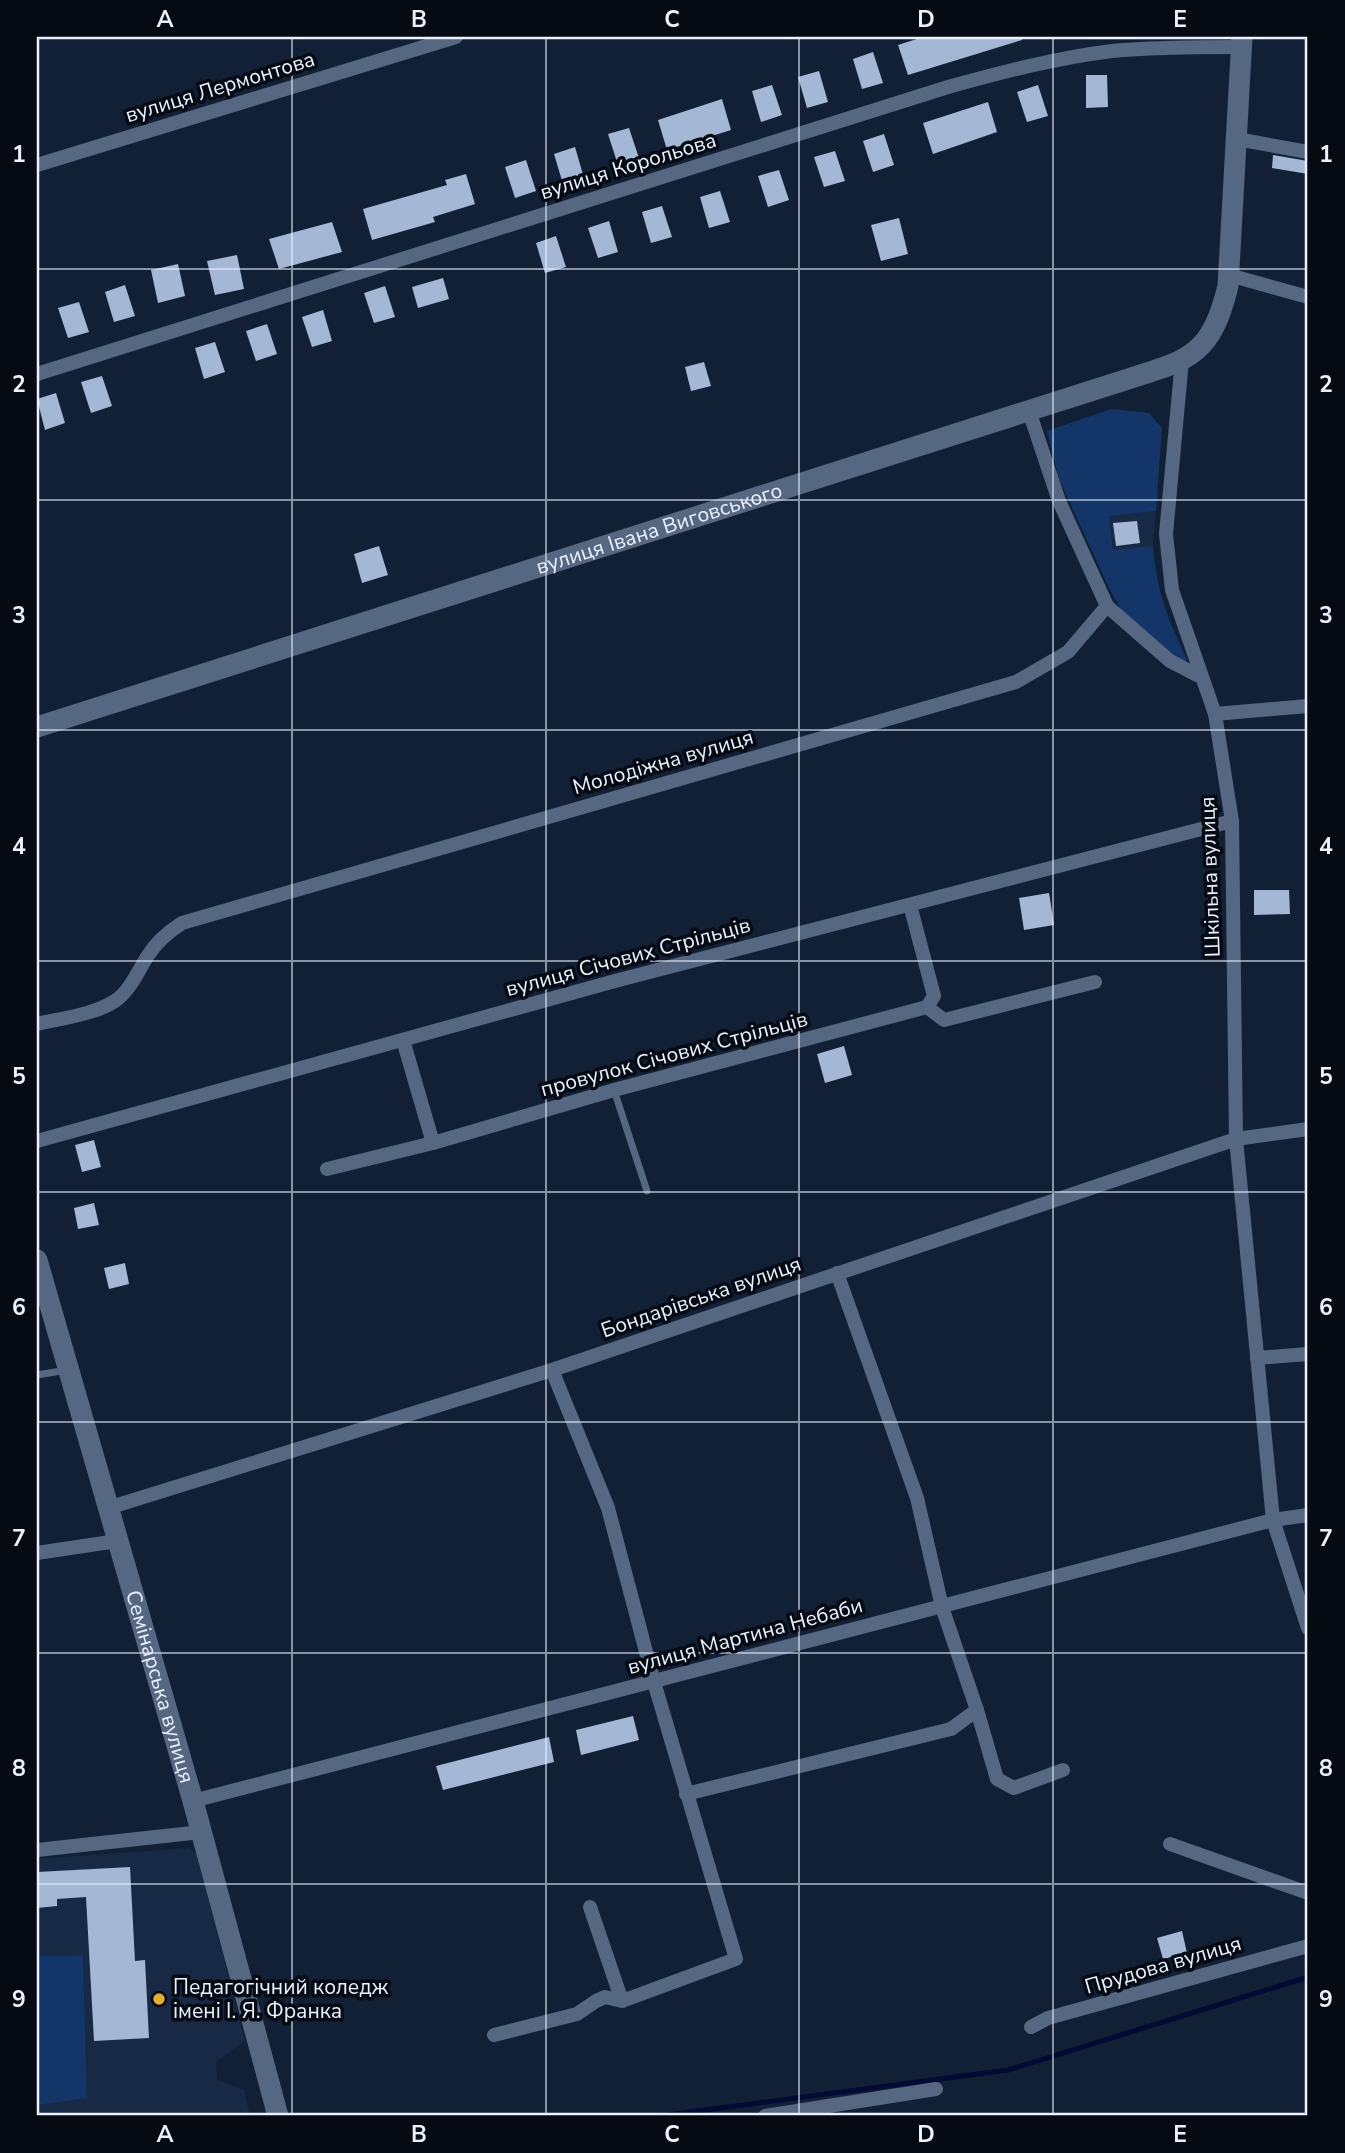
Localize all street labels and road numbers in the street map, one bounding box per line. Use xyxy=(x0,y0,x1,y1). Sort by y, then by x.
street label: вулиця Лермонтова xyxy=(122,45,318,129)
street label: вулиця Корольова xyxy=(536,126,720,206)
street label: вулиця Івана Виговського xyxy=(532,476,786,581)
street label: Молодіжна вулиця xyxy=(569,723,757,801)
street label: Шкільна вулиця xyxy=(1193,796,1227,958)
street label: вулиця Січових Стрільців xyxy=(503,911,753,1003)
street label: провулок Січових Стрільців xyxy=(537,1005,811,1103)
street label: Бондарівська вулиця xyxy=(597,1250,805,1344)
street label: Семінарська вулиця xyxy=(119,1587,201,1786)
street label: вулиця Мартина Небаби xyxy=(624,1591,866,1681)
street label: Прудова вулиця xyxy=(1082,1929,1244,2001)

